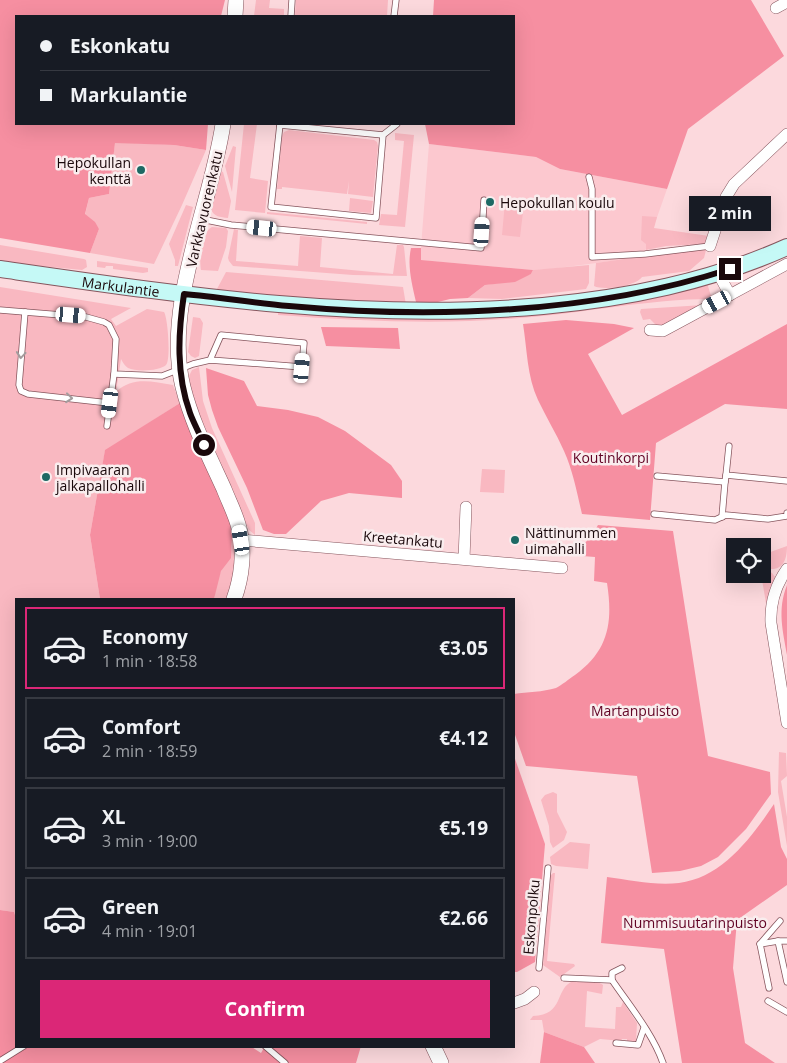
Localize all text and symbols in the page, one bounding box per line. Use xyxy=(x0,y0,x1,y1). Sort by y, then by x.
text: Eskonkatu xyxy=(70,33,170,59)
text: Markulantie xyxy=(70,82,187,108)
street label: Varkkavuorenkatu xyxy=(181,149,227,269)
place label: Hepokullan kenttä xyxy=(56,153,131,188)
marker: Hepokullan kenttä xyxy=(135,164,147,176)
place label: Hepokullan koulu xyxy=(500,193,615,212)
marker: Hepokullan koulu xyxy=(484,196,496,208)
callout: 2 min xyxy=(689,196,771,232)
text: 2 min xyxy=(708,202,752,224)
car xyxy=(473,217,490,247)
car xyxy=(246,219,277,237)
route end xyxy=(719,258,741,280)
street label: Markulantie xyxy=(81,271,161,301)
car xyxy=(700,288,733,316)
car xyxy=(55,306,86,324)
one-way arrow xyxy=(16,352,27,360)
car xyxy=(293,352,310,384)
car xyxy=(100,387,119,419)
one-way arrow xyxy=(65,392,73,403)
route start xyxy=(193,434,215,456)
park label: Koutinkorpi xyxy=(573,448,649,467)
place label: Impivaaran jalkapallohalli xyxy=(55,460,145,495)
marker: Impivaaran jalkapallohalli xyxy=(40,471,52,483)
place label: Nättinummen uimahalli xyxy=(525,523,616,558)
car xyxy=(231,524,250,556)
street label: Kreetankatu xyxy=(362,526,444,552)
marker: Nättinummen uimahalli xyxy=(509,534,521,546)
map controls xyxy=(726,538,771,583)
button: locate xyxy=(726,538,771,583)
text: Economy xyxy=(102,624,188,650)
icon: car xyxy=(42,626,87,671)
text: €3.05 xyxy=(439,635,488,661)
text: 1 min · 18:58 xyxy=(102,650,197,672)
park label: Martanpuisto xyxy=(591,701,679,720)
text: Comfort xyxy=(102,714,181,740)
icon: car xyxy=(42,716,87,761)
text: €4.12 xyxy=(439,725,488,751)
text: 2 min · 18:59 xyxy=(102,740,197,762)
text: XL xyxy=(102,804,125,830)
icon: car xyxy=(42,806,87,851)
text: €5.19 xyxy=(439,815,488,841)
text: 3 min · 19:00 xyxy=(102,830,197,852)
street label: Eskonpolku xyxy=(518,879,544,955)
text: Green xyxy=(102,894,159,920)
icon: car xyxy=(42,896,87,941)
text: €2.66 xyxy=(439,905,488,931)
park label: Nummisuutarinpuisto xyxy=(623,913,767,932)
text: 4 min · 19:01 xyxy=(102,920,197,942)
button: Confirm xyxy=(40,980,490,1038)

